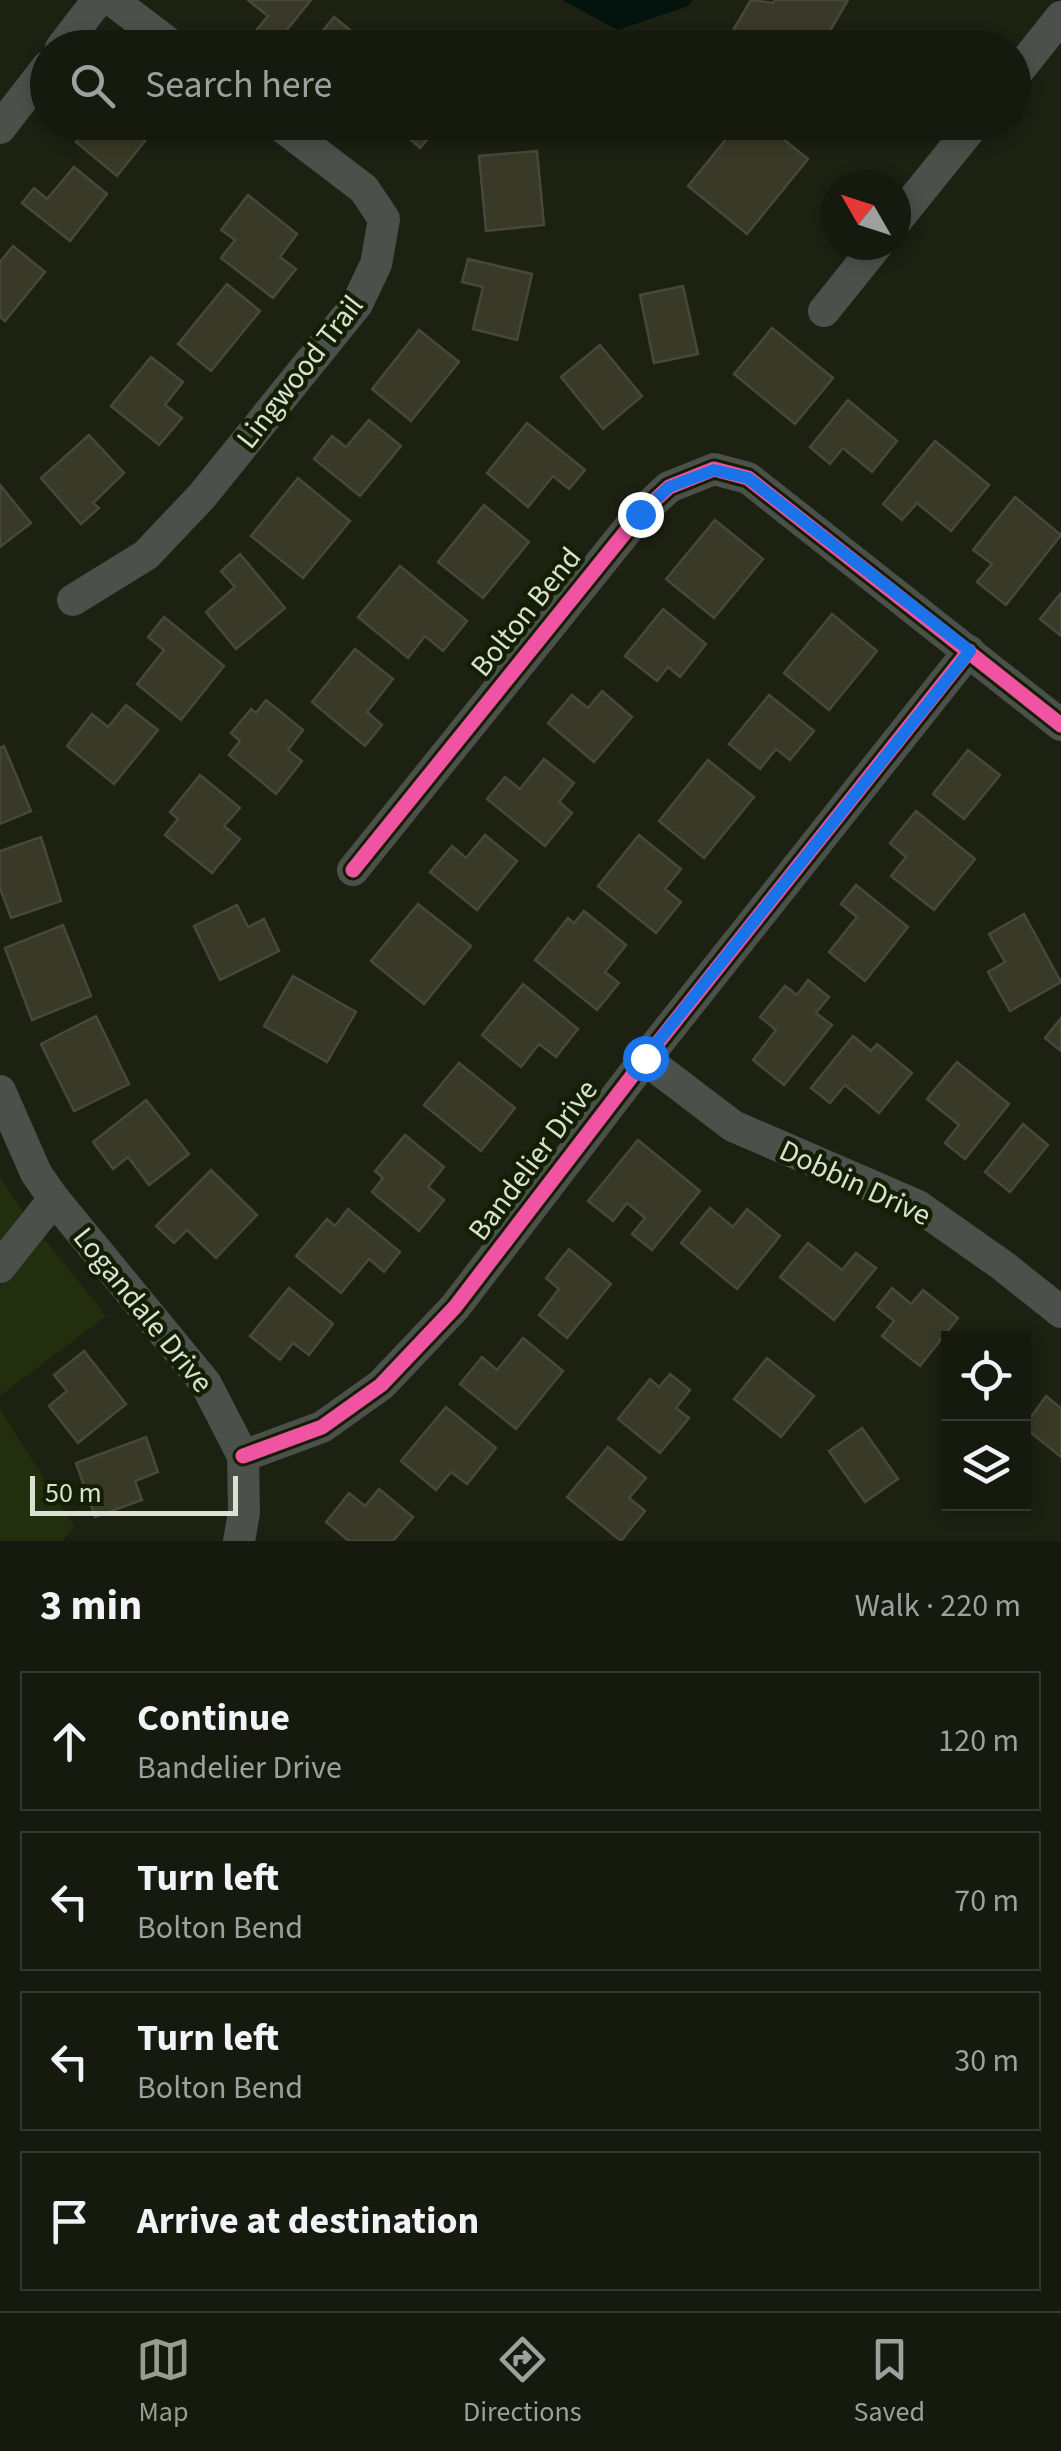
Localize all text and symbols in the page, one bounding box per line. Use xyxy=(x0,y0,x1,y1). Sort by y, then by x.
search box xyxy=(30,30,1031,140)
icon: search xyxy=(65,58,120,113)
text: Search here xyxy=(145,58,332,112)
north arrow xyxy=(821,170,911,260)
street label: Lingwood Trail xyxy=(226,286,374,458)
route end xyxy=(618,492,664,538)
street label: Bolton Bend xyxy=(460,538,592,686)
route start xyxy=(623,1036,669,1082)
street label: Bandelier Drive xyxy=(458,1070,608,1250)
street label: Dobbin Drive xyxy=(772,1129,938,1237)
street label: Logandale Drive xyxy=(63,1218,223,1402)
map controls xyxy=(941,1331,1031,1511)
button: locate xyxy=(941,1331,1031,1421)
button: layers xyxy=(941,1421,1031,1511)
scale bar xyxy=(30,1471,238,1516)
text: 50 m xyxy=(45,1473,102,1513)
text: 3 min xyxy=(40,1576,142,1636)
text: Walk · 220 m xyxy=(855,1583,1021,1629)
text: Continue xyxy=(137,1691,290,1745)
icon: ahead xyxy=(42,1714,97,1769)
text: 120 m xyxy=(938,1718,1019,1764)
text: Bandelier Drive xyxy=(137,1745,342,1791)
text: Turn left xyxy=(137,1851,279,1905)
icon: left xyxy=(42,1874,97,1929)
text: 70 m xyxy=(954,1878,1019,1924)
text: Bolton Bend xyxy=(137,1905,303,1951)
text: Turn left xyxy=(137,2011,279,2065)
icon: left xyxy=(42,2034,97,2089)
text: 30 m xyxy=(954,2038,1019,2084)
text: Bolton Bend xyxy=(137,2065,303,2111)
icon: arrive xyxy=(42,2194,97,2249)
text: Arrive at destination xyxy=(137,2194,479,2248)
tab: Map xyxy=(136,2332,191,2432)
tab: Directions xyxy=(463,2332,582,2432)
tab: Saved xyxy=(854,2332,925,2432)

